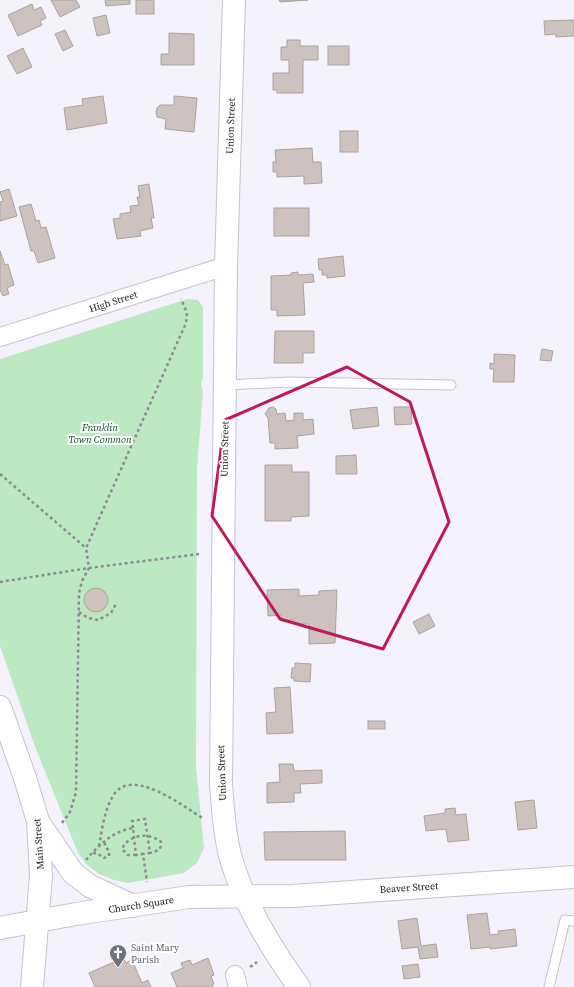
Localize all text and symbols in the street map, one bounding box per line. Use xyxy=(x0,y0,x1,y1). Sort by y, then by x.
street label: Union Street xyxy=(223,97,238,154)
street label: High Street xyxy=(87,287,140,315)
street label: Union Street xyxy=(218,420,231,477)
park label: Franklin Town Common xyxy=(68,421,132,446)
street label: Union Street xyxy=(214,744,229,801)
street label: Main Street xyxy=(30,817,47,870)
street label: Beaver Street xyxy=(379,879,439,896)
street label: Church Square xyxy=(107,893,175,916)
place label: Saint Mary Parish xyxy=(131,941,180,966)
church icon: Saint Mary Parish xyxy=(108,943,128,968)

